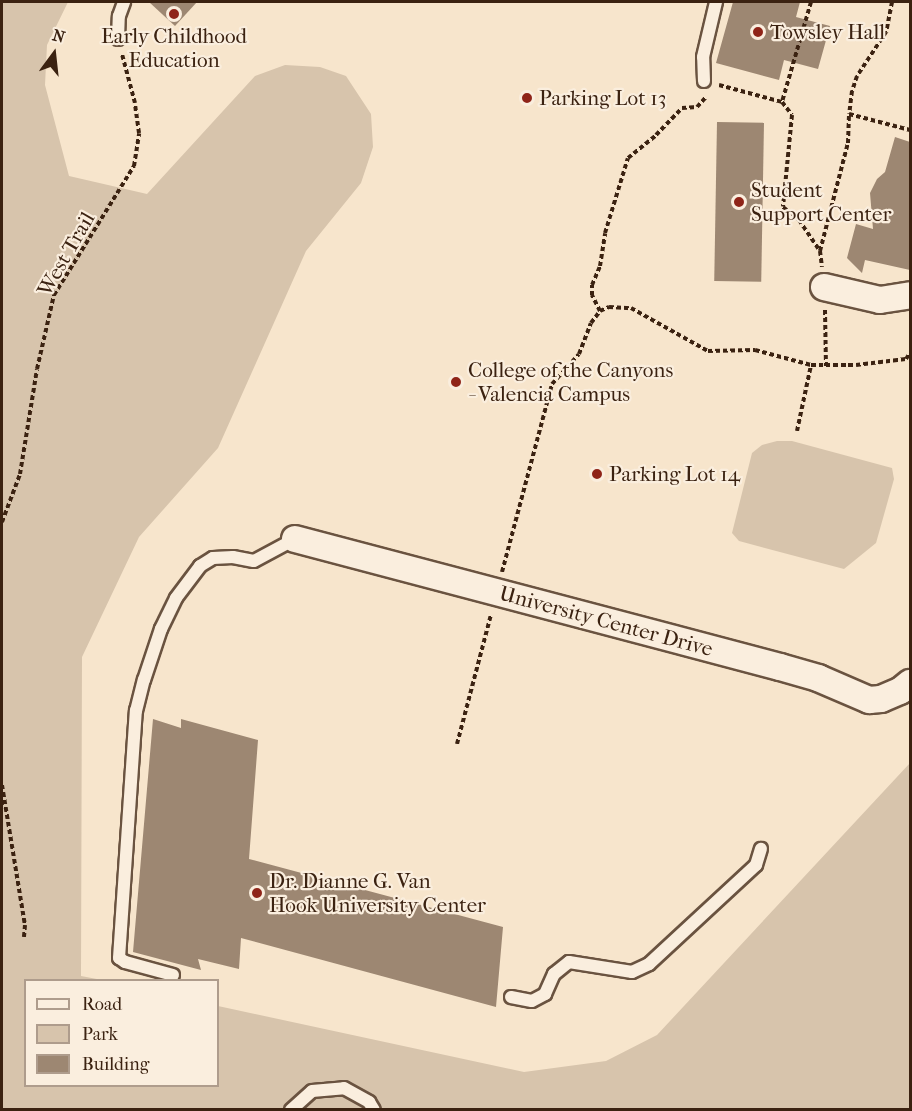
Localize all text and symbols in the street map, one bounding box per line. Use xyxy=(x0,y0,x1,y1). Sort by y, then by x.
marker: Early Childhood Education xyxy=(167,7,181,21)
place label: Towsley Hall xyxy=(770,19,885,45)
place label: Early Childhood Education xyxy=(101,23,247,73)
north arrow xyxy=(24,24,84,84)
text: N xyxy=(50,25,67,47)
marker: Towsley Hall xyxy=(751,25,765,39)
place label: Parking Lot 13 xyxy=(539,85,666,111)
marker: Parking Lot 13 xyxy=(520,91,534,105)
place label: Student Support Center xyxy=(751,177,891,227)
marker: Student Support Center xyxy=(732,195,746,209)
street label: West Trail xyxy=(32,208,100,300)
place label: College of the Canyons - Valencia Campus xyxy=(468,357,673,407)
marker: College of the Canyons - Valencia Campus xyxy=(449,375,463,389)
place label: Parking Lot 14 xyxy=(609,461,740,487)
marker: Parking Lot 14 xyxy=(590,467,604,481)
street label: University Center Drive xyxy=(497,580,715,662)
place label: Dr. Dianne G. Van Hook University Center xyxy=(269,868,486,918)
marker: Dr. Dianne G. Van Hook University Center xyxy=(250,886,264,900)
legend xyxy=(24,979,219,1087)
text: Road xyxy=(82,994,122,1015)
text: Park xyxy=(82,1024,118,1045)
text: Building xyxy=(82,1054,149,1075)

